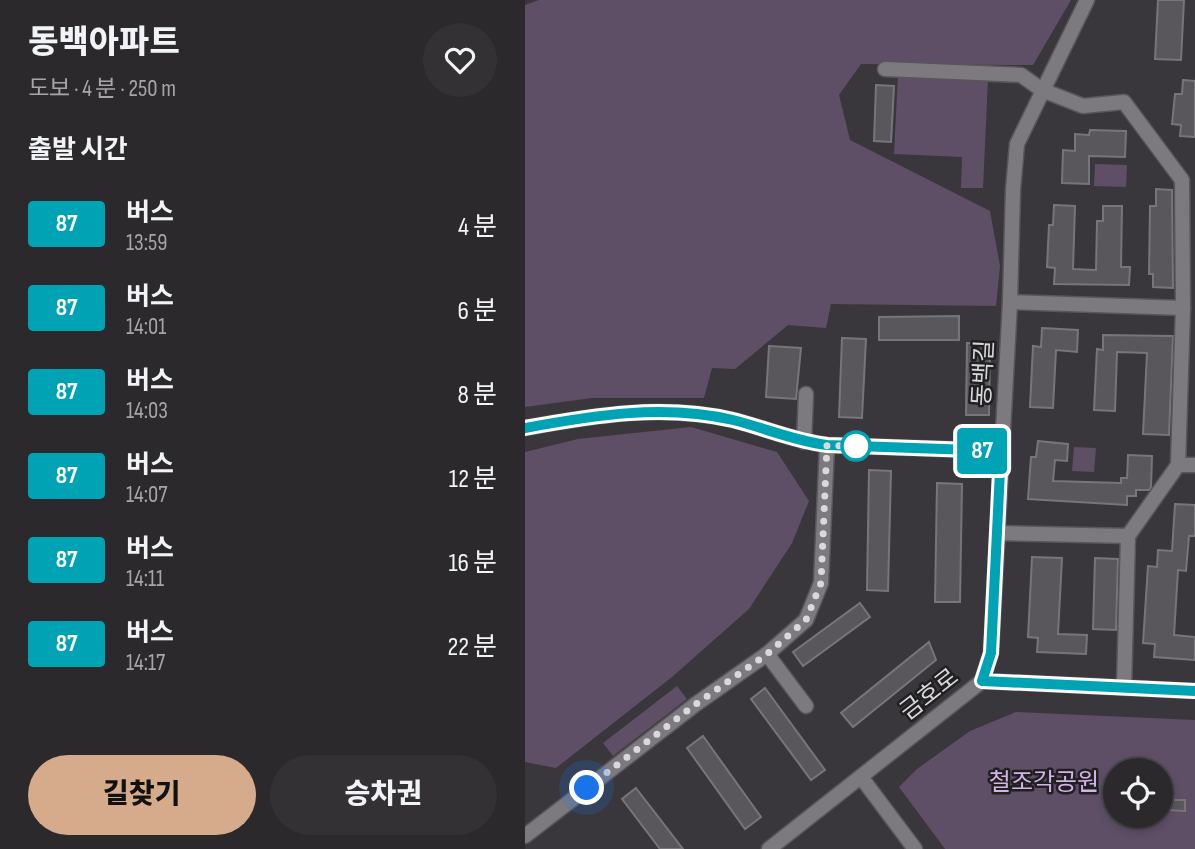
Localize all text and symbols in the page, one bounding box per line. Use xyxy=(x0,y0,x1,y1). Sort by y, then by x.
text: 동백아파트 xyxy=(28,23,180,63)
button: heart xyxy=(423,23,497,97)
text: 도보 · 4 분 · 250 m xyxy=(28,75,176,103)
text: 출발 시간 xyxy=(28,135,128,166)
text: 버스 xyxy=(126,198,174,229)
text: 87 xyxy=(56,209,77,238)
text: 4 분 xyxy=(458,212,497,243)
text: 13:59 xyxy=(126,229,167,257)
text: 버스 xyxy=(126,282,174,313)
text: 87 xyxy=(56,293,77,322)
text: 6 분 xyxy=(458,296,497,327)
text: 14:01 xyxy=(126,313,166,341)
street label: 동백길 xyxy=(967,339,1000,407)
text: 버스 xyxy=(126,366,174,397)
text: 87 xyxy=(56,377,77,406)
text: 8 분 xyxy=(458,380,497,411)
text: 14:03 xyxy=(126,397,168,425)
line badge: 87 xyxy=(951,428,1014,474)
unlabelled marker xyxy=(841,431,871,461)
text: 87 xyxy=(971,436,993,465)
text: 버스 xyxy=(126,450,174,481)
text: 87 xyxy=(56,461,77,490)
text: 12 분 xyxy=(449,464,497,495)
text: 14:07 xyxy=(126,481,167,509)
text: 버스 xyxy=(126,534,174,565)
text: 87 xyxy=(56,545,77,574)
text: 16 분 xyxy=(448,548,497,579)
text: 14:11 xyxy=(126,565,164,593)
text: 버스 xyxy=(126,618,174,649)
text: 87 xyxy=(56,629,77,658)
text: 22 분 xyxy=(447,632,497,663)
text: 14:17 xyxy=(126,649,165,677)
street label: 금호로 xyxy=(894,663,964,726)
button: 길찾기 xyxy=(28,755,256,835)
button: 승차권 xyxy=(270,755,497,835)
map controls xyxy=(1103,758,1173,828)
button: locate xyxy=(1103,758,1173,828)
park label: 철조각공원 xyxy=(989,768,1099,797)
your location xyxy=(569,770,604,805)

